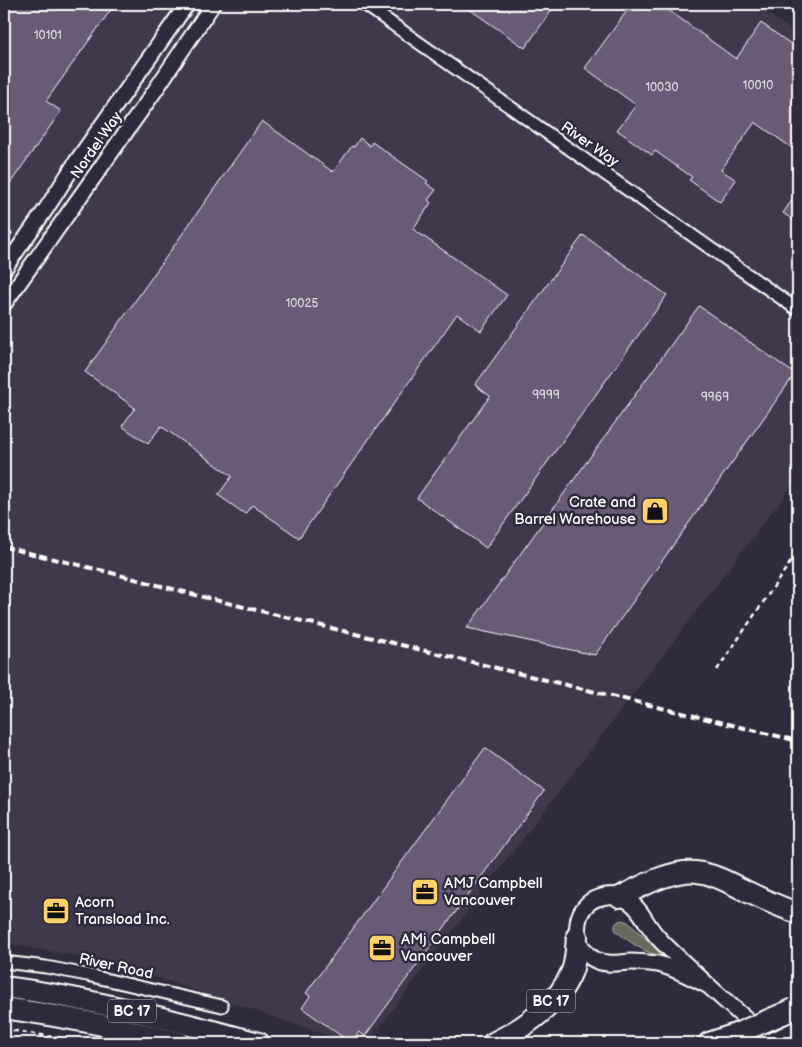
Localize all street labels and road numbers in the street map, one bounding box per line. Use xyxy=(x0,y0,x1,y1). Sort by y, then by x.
street label: Nordel Way xyxy=(66,108,126,182)
street label: River Way xyxy=(557,118,623,171)
street label: River Road xyxy=(77,949,155,984)
road number: BC 17 xyxy=(527,989,575,1012)
road number: BC 17 xyxy=(108,999,156,1022)

